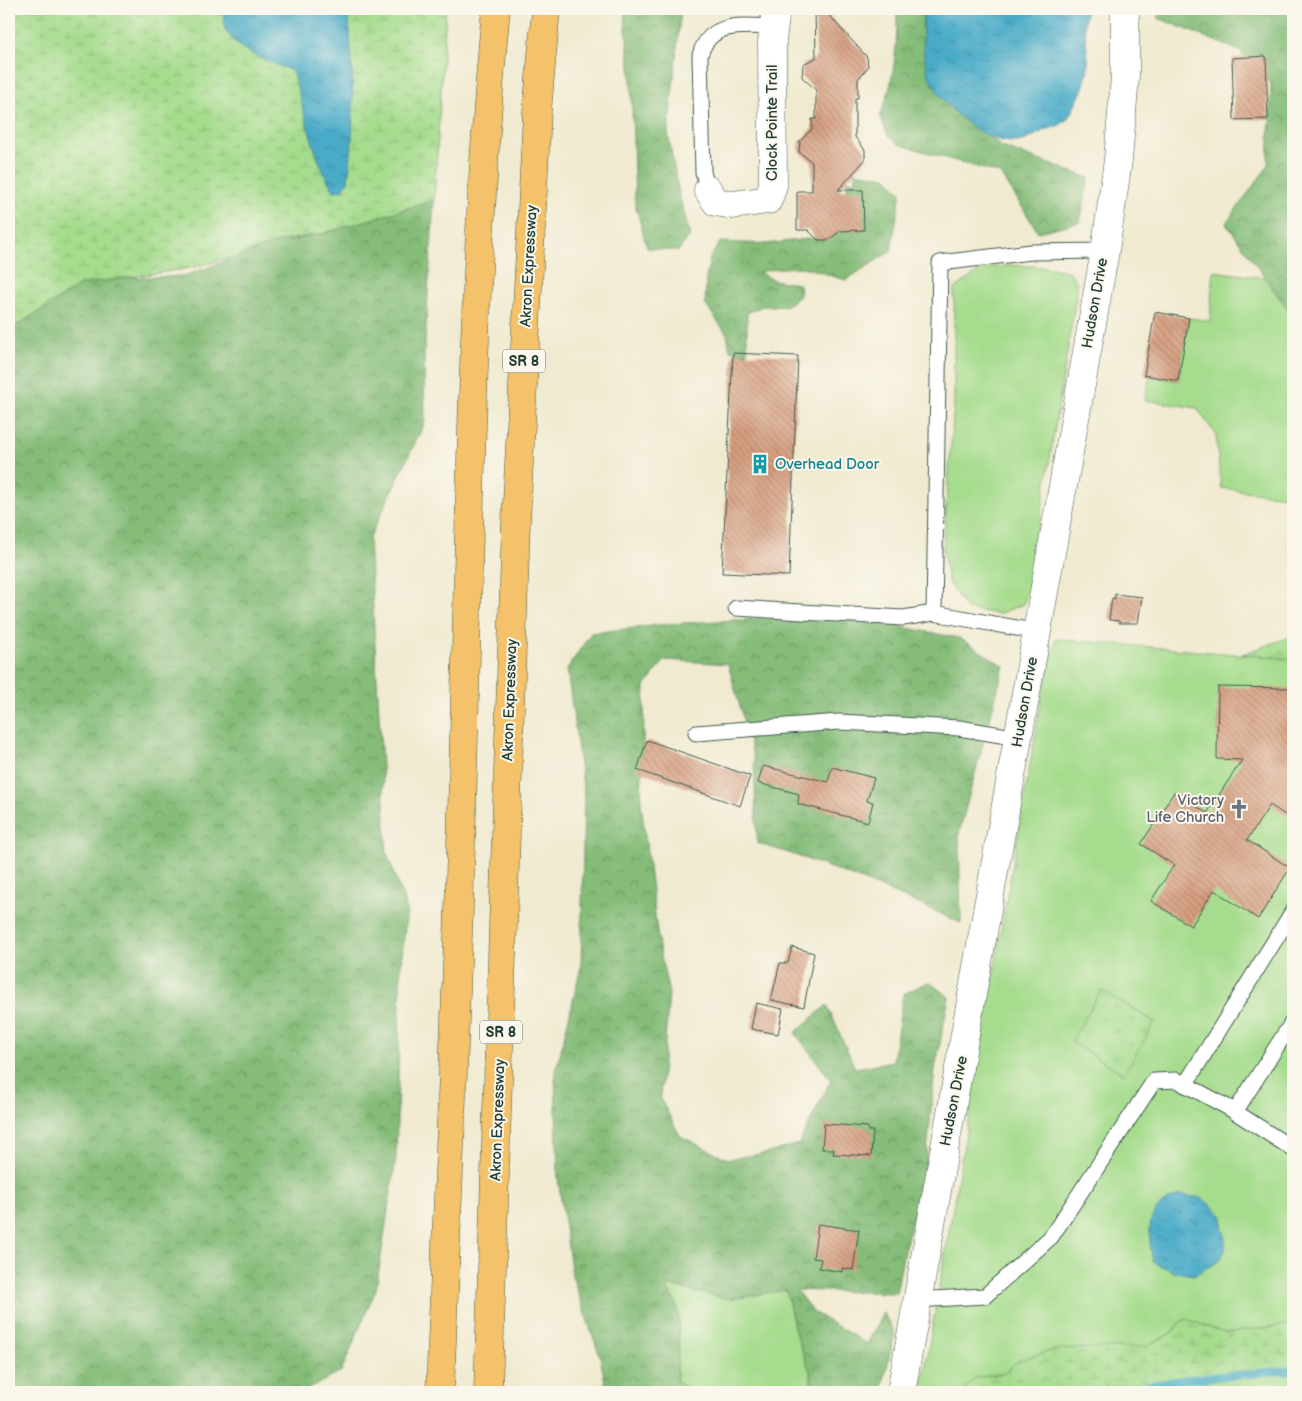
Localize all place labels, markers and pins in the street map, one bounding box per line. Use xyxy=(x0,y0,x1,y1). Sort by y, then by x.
building icon: Overhead Door xyxy=(749,453,771,475)
place label: Overhead Door xyxy=(775,455,880,474)
place label: Victory Life Church xyxy=(1146,791,1224,827)
church icon: Victory Life Church xyxy=(1228,798,1250,820)

